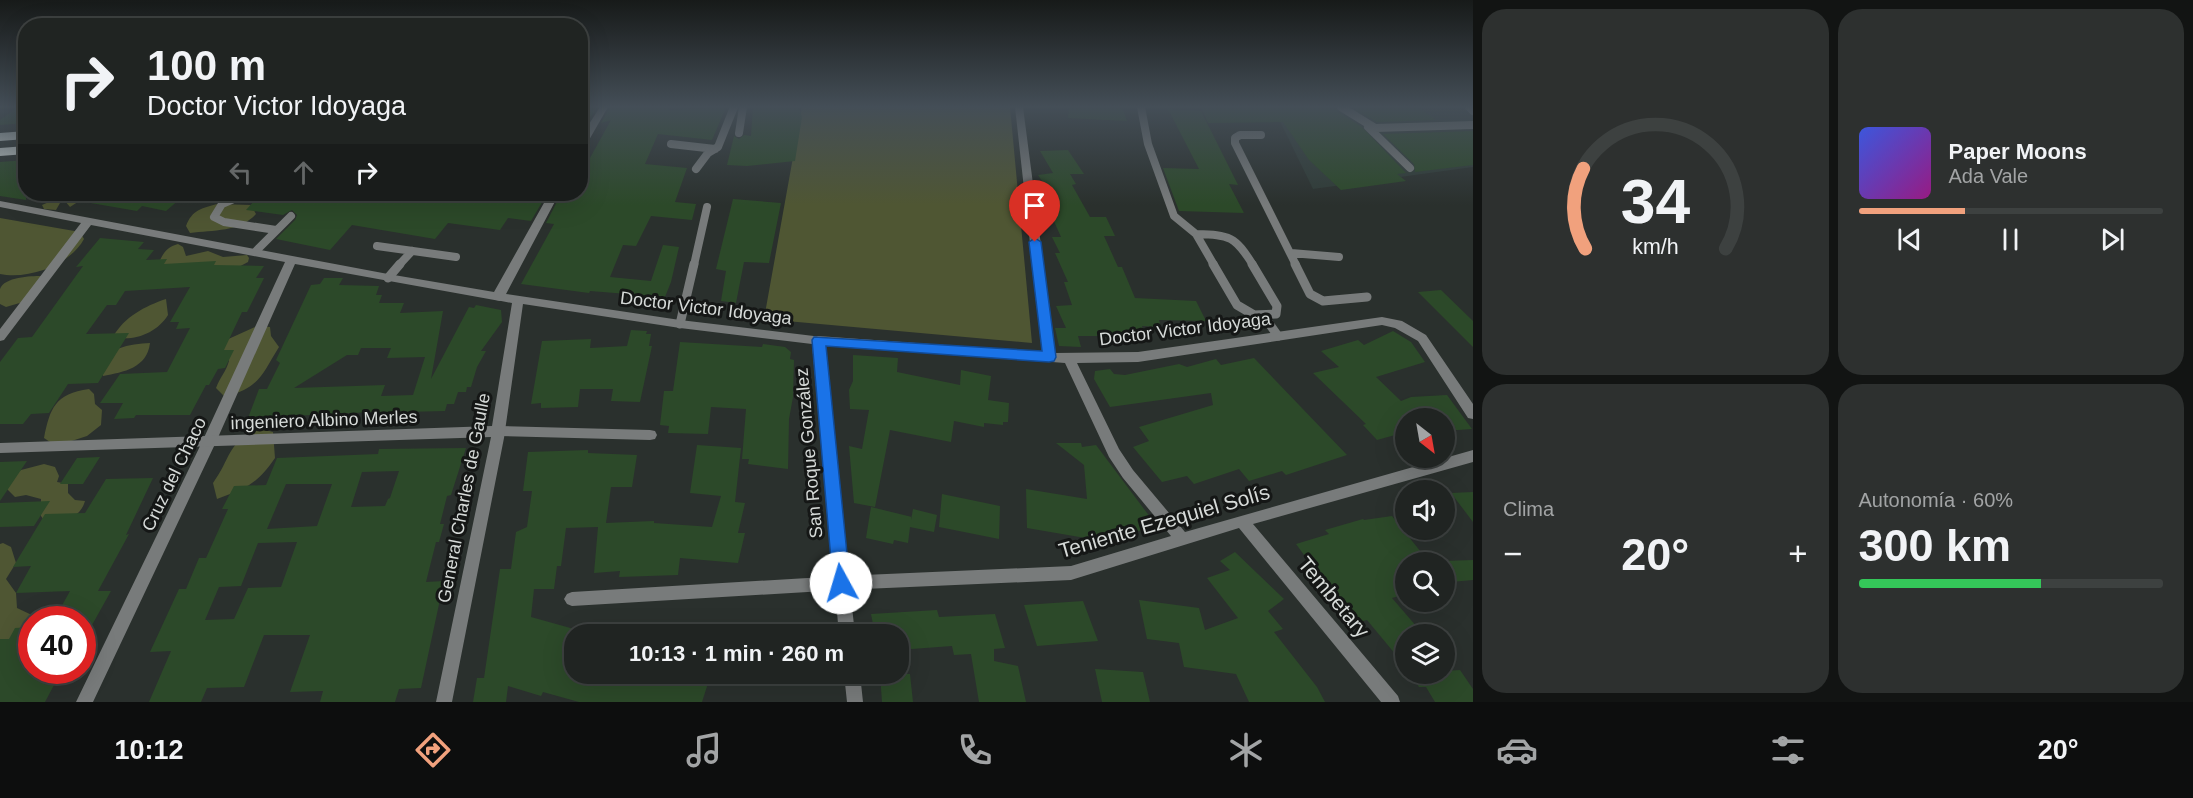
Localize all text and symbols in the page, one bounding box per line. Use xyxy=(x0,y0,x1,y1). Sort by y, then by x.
icon: right xyxy=(48,42,126,120)
text: 100 m xyxy=(147,42,266,89)
text: Doctor Victor Idoyaga xyxy=(147,91,406,121)
text: Paper Moons xyxy=(1949,139,2087,164)
icon: left xyxy=(224,156,257,189)
icon: ahead xyxy=(287,156,320,189)
icon: right xyxy=(350,156,383,189)
text: Ada Vale xyxy=(1949,165,2028,187)
text: 34 xyxy=(1621,167,1690,236)
pin xyxy=(1009,180,1060,242)
icon: arrive xyxy=(1018,189,1051,222)
icon: previous xyxy=(1893,223,1926,256)
icon: pause xyxy=(1994,223,2027,256)
icon: next xyxy=(2096,223,2129,256)
text: km/h xyxy=(1632,235,1678,259)
street label: Doctor Victor Idoyaga xyxy=(619,288,794,329)
street label: Doctor Victor Idoyaga xyxy=(1098,308,1273,349)
street label: San Roque González xyxy=(792,367,826,539)
street label: General Charles de Gaulle xyxy=(434,391,494,605)
street label: ingeniero Albino Merles xyxy=(230,407,418,433)
north arrow xyxy=(1395,408,1455,468)
map controls xyxy=(1395,408,1455,684)
street label: Cruz del Chaco xyxy=(138,414,210,534)
street label: Teniente Ezequiel Solís xyxy=(1056,480,1272,562)
button: sound xyxy=(1395,480,1455,540)
text: Autonomía · 60% xyxy=(1859,489,2013,511)
text: Clima xyxy=(1503,498,1554,520)
text: 300 km xyxy=(1859,520,2011,571)
text: 20° xyxy=(1621,529,1689,580)
text: − xyxy=(1503,535,1522,572)
text: + xyxy=(1788,535,1808,572)
position arrow xyxy=(809,551,873,615)
street label: Tembetary xyxy=(1294,552,1375,642)
button: search xyxy=(1395,552,1455,612)
speed limit sign: 40 xyxy=(18,606,96,684)
button: layers xyxy=(1395,624,1455,684)
text: 10:13 · 1 min · 260 m xyxy=(629,641,844,666)
icon: directions xyxy=(412,729,454,771)
icon: music xyxy=(683,729,725,771)
icon: phone xyxy=(954,729,996,771)
icon: climate xyxy=(1225,729,1267,771)
icon: car xyxy=(1496,729,1538,771)
icon: filters xyxy=(1767,729,1809,771)
text: 10:12 xyxy=(114,735,184,765)
text: 20° xyxy=(2038,735,2078,765)

